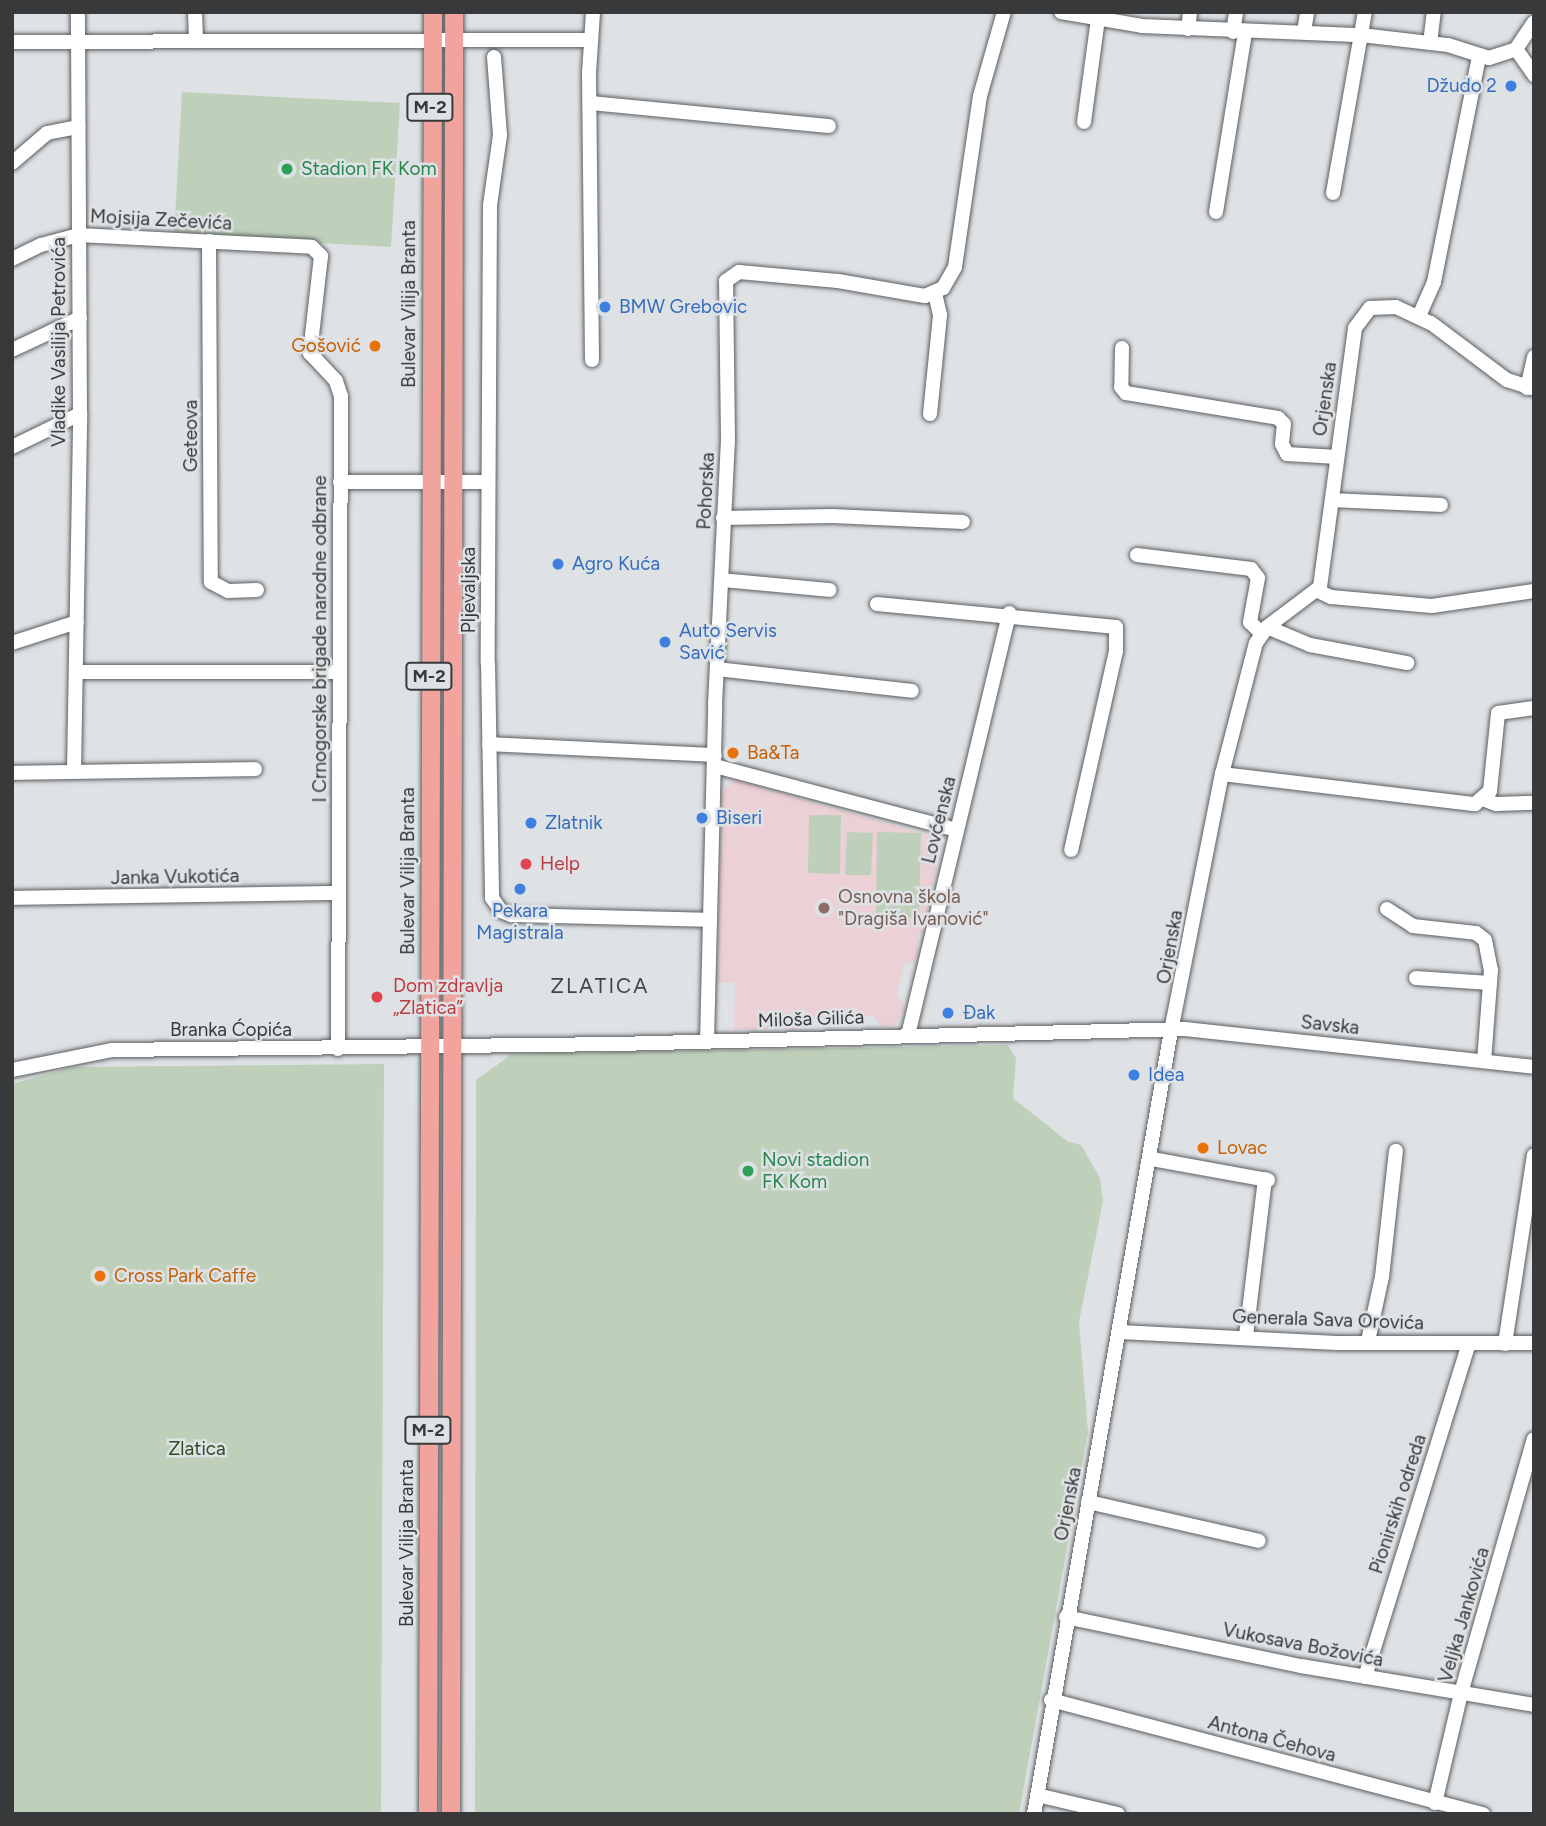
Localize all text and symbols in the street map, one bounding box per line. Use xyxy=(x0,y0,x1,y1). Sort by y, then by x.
place label: Džudo 2 xyxy=(1427,75,1497,97)
marker: Džudo 2 xyxy=(1503,78,1519,94)
road number: M-2 xyxy=(406,92,454,122)
place label: Stadion FK Kom xyxy=(301,158,437,180)
marker: Stadion FK Kom xyxy=(279,161,295,177)
street label: Mojsija Zečevića xyxy=(89,205,233,235)
street label: Bulevar Vilija Branta xyxy=(398,220,420,388)
street label: Vladike Vasilija Petrovića xyxy=(48,237,70,447)
place label: BMW Grebovic xyxy=(619,296,747,318)
marker: BMW Grebovic xyxy=(597,299,613,315)
place label: Gošović xyxy=(291,335,361,357)
marker: Gošović xyxy=(367,338,383,354)
street label: Orjenska xyxy=(1309,360,1341,438)
street label: Geteova xyxy=(180,400,202,472)
street label: Pohorska xyxy=(693,452,719,530)
street label: I Crnogorske brigade narodne odbrane xyxy=(309,475,331,803)
street label: Pljevaljska xyxy=(458,547,480,633)
place label: Agro Kuća xyxy=(572,553,660,575)
marker: Agro Kuća xyxy=(550,556,566,572)
place label: Auto Servis Savić xyxy=(679,620,777,664)
marker: Auto Servis Savić xyxy=(657,634,673,650)
road number: M-2 xyxy=(404,662,453,690)
place label: Ba&Ta xyxy=(747,742,800,764)
marker: Ba&Ta xyxy=(725,745,741,761)
street label: Lovćenska xyxy=(917,774,961,866)
street label: Bulevar Vilija Branta xyxy=(397,787,419,955)
place label: Biseri xyxy=(716,807,762,829)
marker: Biseri xyxy=(694,810,710,826)
place label: Zlatnik xyxy=(545,812,602,834)
marker: Zlatnik xyxy=(523,815,539,831)
place label: Help xyxy=(540,853,580,875)
marker: Help xyxy=(518,856,534,872)
street label: Janka Vukotića xyxy=(110,864,240,890)
marker: Pekara Magistrala xyxy=(512,881,528,897)
place label: Osnovna škola "Dragiša Ivanović" xyxy=(838,886,989,930)
place label: Pekara Magistrala xyxy=(476,900,564,944)
marker: Osnovna škola "Dragiša Ivanović" xyxy=(816,900,832,916)
street label: Orjenska xyxy=(1152,908,1188,986)
district label: ZLATICA xyxy=(551,973,649,999)
place label: Dom zdravlja „Zlatica” xyxy=(393,975,503,1019)
marker: Dom zdravlja „Zlatica” xyxy=(367,987,387,1007)
place label: Đak xyxy=(962,1002,995,1024)
marker: Đak xyxy=(940,1005,956,1021)
street label: Miloša Gilića xyxy=(757,1006,865,1032)
street label: Savska xyxy=(1300,1011,1360,1039)
street label: Branka Ćopića xyxy=(170,1019,292,1041)
place label: Idea xyxy=(1148,1064,1184,1086)
marker: Idea xyxy=(1126,1067,1142,1083)
place label: Lovac xyxy=(1217,1137,1267,1159)
marker: Lovac xyxy=(1195,1140,1211,1156)
place label: Novi stadion FK Kom xyxy=(762,1149,869,1193)
marker: Novi stadion FK Kom xyxy=(740,1163,756,1179)
place label: Cross Park Caffe xyxy=(114,1265,256,1287)
marker: Cross Park Caffe xyxy=(92,1268,108,1284)
street label: Generala Sava Orovića xyxy=(1232,1305,1424,1335)
road number: M-2 xyxy=(404,1415,452,1444)
street label: Pionirskih odreda xyxy=(1365,1431,1431,1577)
park label: Zlatica xyxy=(168,1438,226,1460)
street label: Bulevar Vilija Branta xyxy=(396,1459,418,1627)
street label: Orjenska xyxy=(1050,1465,1086,1543)
street label: Veljka Jankovića xyxy=(1434,1545,1494,1685)
street label: Vukosava Božovića xyxy=(1221,1618,1385,1672)
street label: Antona Čehova xyxy=(1206,1711,1338,1767)

